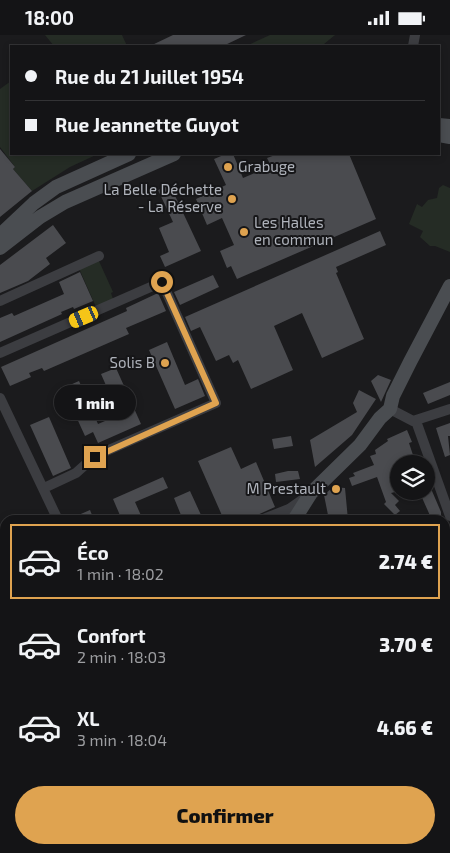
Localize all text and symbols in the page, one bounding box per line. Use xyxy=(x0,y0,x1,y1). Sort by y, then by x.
text: 18:00 xyxy=(25,6,74,29)
text: Rue du 21 Juillet 1954 xyxy=(55,65,244,88)
text: Rue Jeannette Guyot xyxy=(55,113,239,136)
place label: Grabuge xyxy=(238,157,295,175)
marker: Grabuge xyxy=(222,161,234,173)
place label: La Belle Déchette - La Réserve xyxy=(103,180,222,215)
marker: La Belle Déchette - La Réserve xyxy=(226,193,238,205)
place label: Les Halles en commun xyxy=(254,213,333,248)
marker: Les Halles en commun xyxy=(238,226,250,238)
route start xyxy=(151,271,173,293)
car xyxy=(67,304,100,330)
place label: Solis B xyxy=(110,353,155,371)
marker: Solis B xyxy=(159,357,171,369)
callout: 1 min xyxy=(54,385,136,419)
text: 1 min xyxy=(75,393,115,412)
route end xyxy=(84,446,106,468)
map controls xyxy=(390,455,435,500)
button: layers xyxy=(390,455,435,500)
place label: M Prestault xyxy=(247,479,326,497)
marker: M Prestault xyxy=(330,483,342,495)
icon: car xyxy=(17,539,62,584)
text: Éco xyxy=(77,541,109,564)
text: 2.74 € xyxy=(379,550,433,573)
text: 1 min · 18:02 xyxy=(77,564,164,583)
icon: car xyxy=(17,622,62,667)
text: Confort xyxy=(77,624,145,647)
text: 3.70 € xyxy=(379,633,433,656)
text: 2 min · 18:03 xyxy=(77,647,166,666)
icon: car xyxy=(17,705,62,750)
text: XL xyxy=(77,707,99,730)
text: 4.66 € xyxy=(377,716,433,739)
text: 3 min · 18:04 xyxy=(77,730,167,749)
button: Confirmer xyxy=(15,786,435,844)

